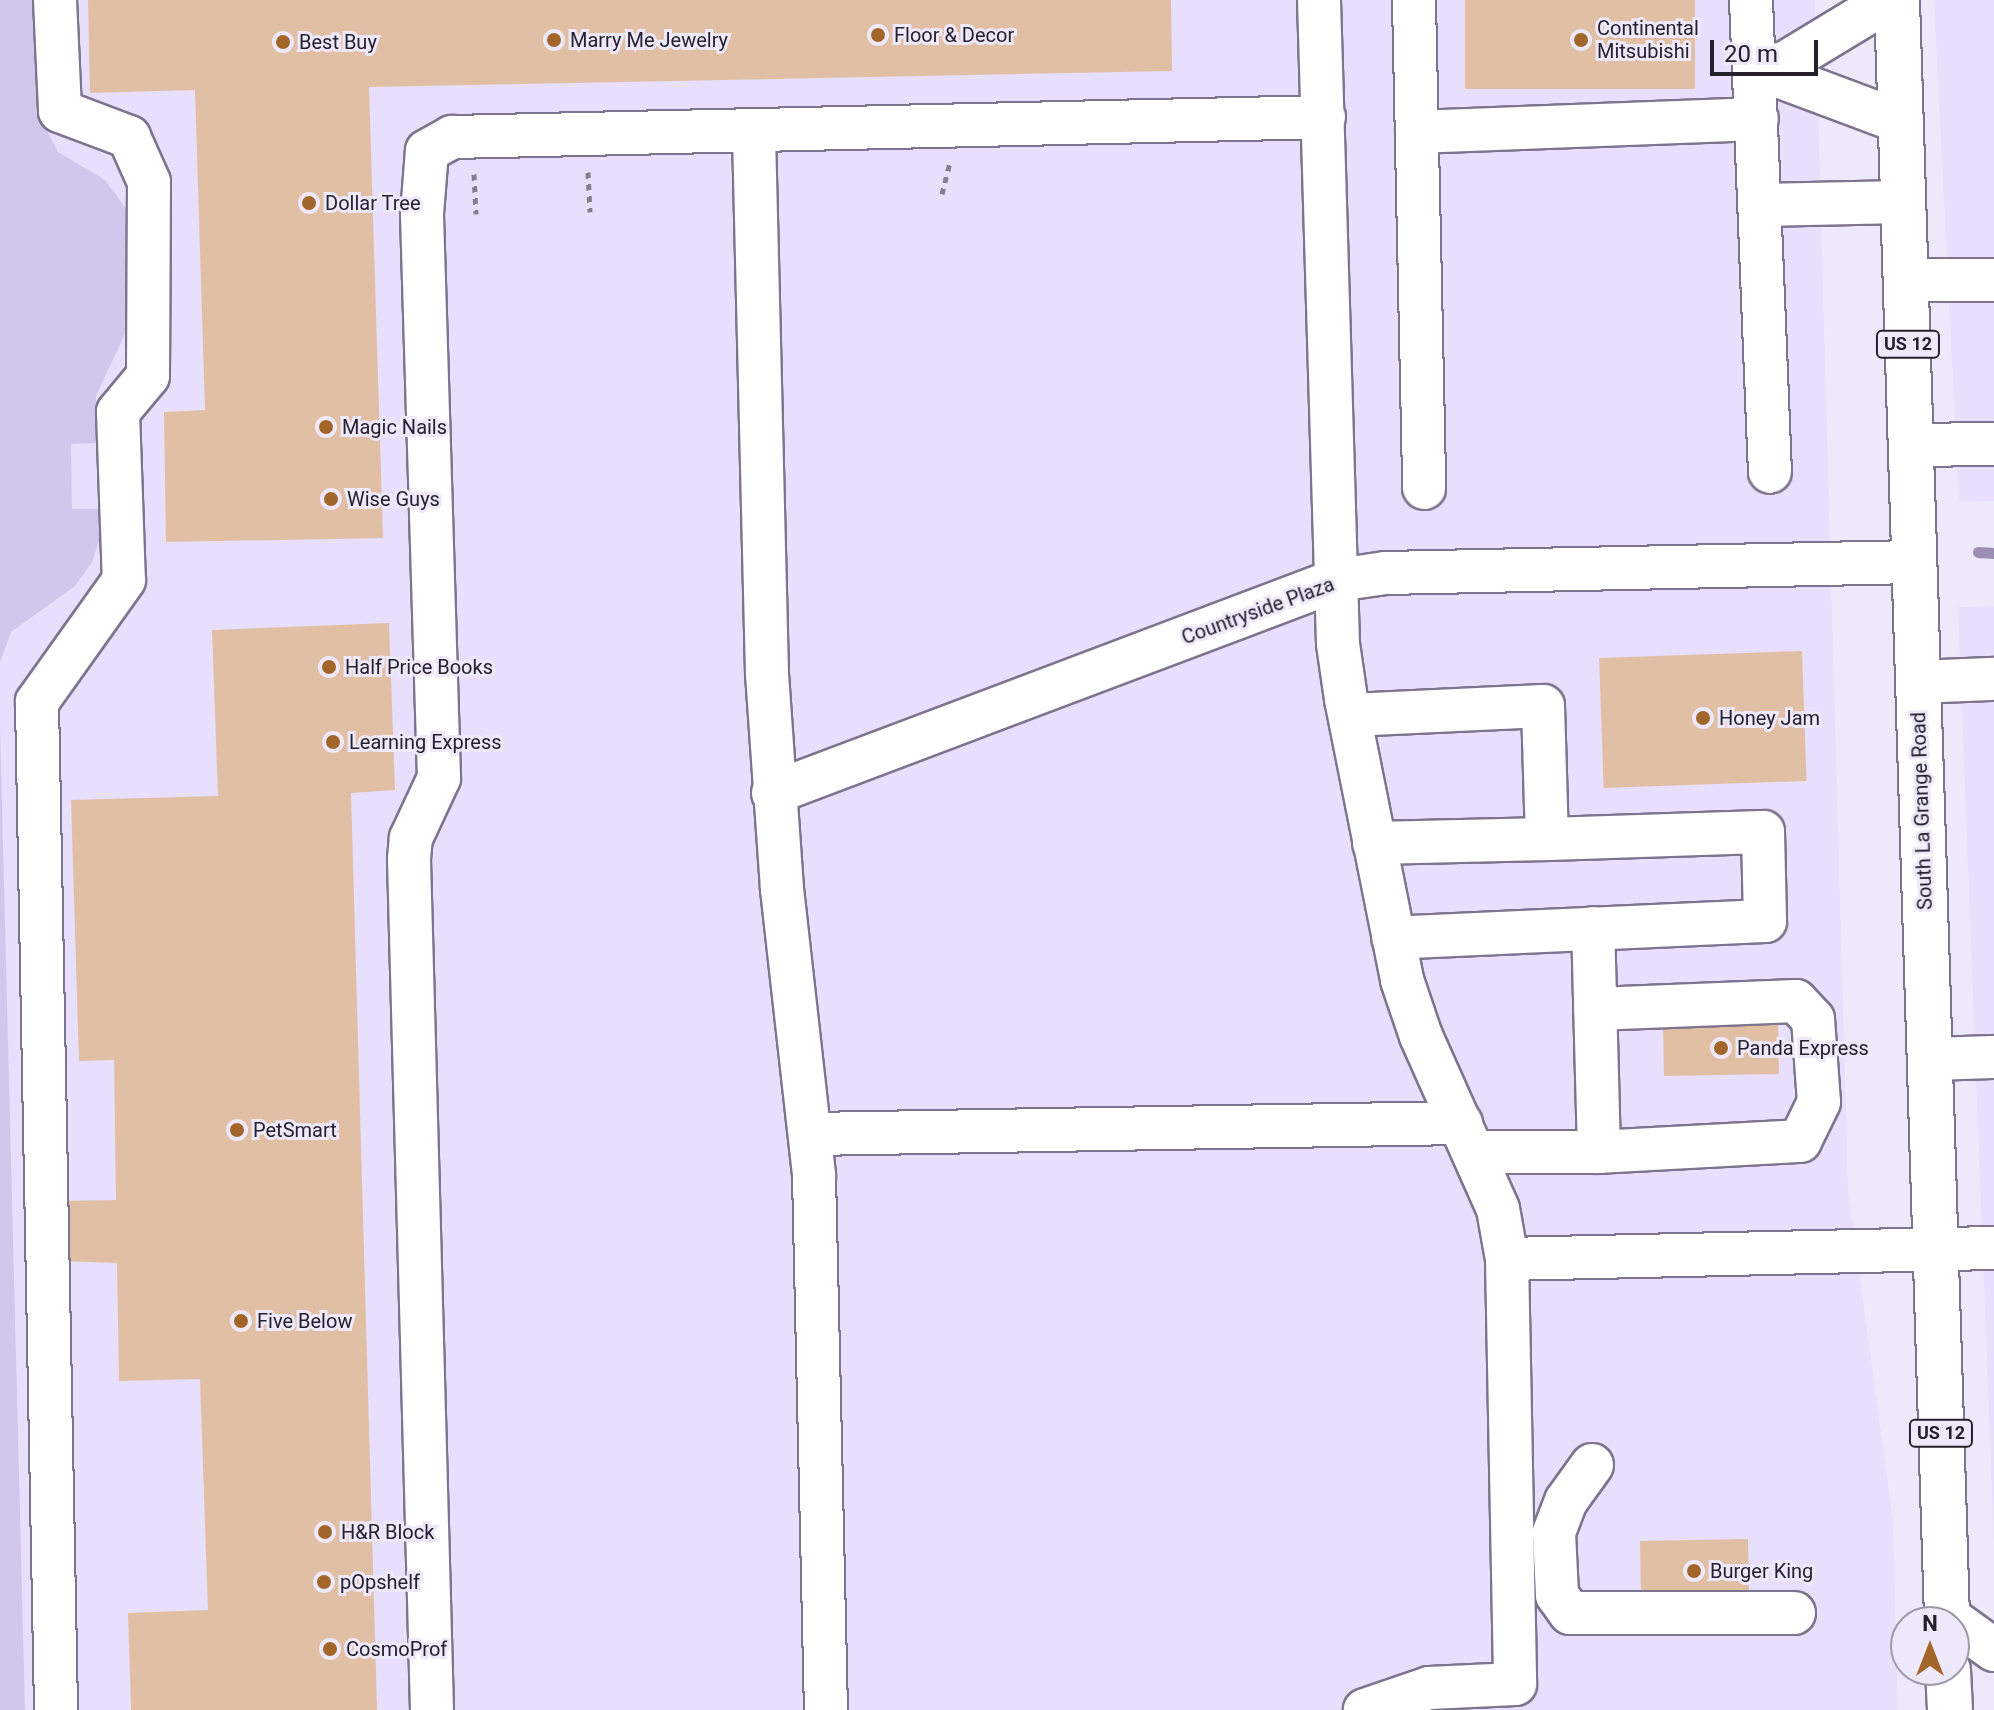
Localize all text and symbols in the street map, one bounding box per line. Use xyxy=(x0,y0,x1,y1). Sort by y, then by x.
place label: Continental Mitsubishi xyxy=(1597,16,1699,63)
place label: Floor & Decor xyxy=(894,23,1014,47)
scale bar xyxy=(1714,24,1822,74)
marker: Floor & Decor xyxy=(869,26,887,44)
place label: Marry Me Jewelry xyxy=(570,28,728,52)
place label: Best Buy xyxy=(299,30,377,54)
marker: Marry Me Jewelry xyxy=(545,31,563,49)
marker: Continental Mitsubishi xyxy=(1572,31,1590,49)
marker: Best Buy xyxy=(274,33,292,51)
text: 20 m xyxy=(1724,40,1778,68)
place label: Dollar Tree xyxy=(325,191,421,215)
marker: Dollar Tree xyxy=(300,194,318,212)
road number: US 12 xyxy=(1874,330,1942,358)
place label: Magic Nails xyxy=(342,415,447,439)
marker: Magic Nails xyxy=(317,418,335,436)
place label: Wise Guys xyxy=(347,487,440,511)
marker: Wise Guys xyxy=(322,490,340,508)
street label: Countryside Plaza xyxy=(1178,572,1338,650)
place label: Half Price Books xyxy=(345,655,493,679)
marker: Half Price Books xyxy=(320,658,338,676)
place label: Honey Jam xyxy=(1719,706,1820,730)
marker: Honey Jam xyxy=(1694,709,1712,727)
street label: South La Grange Road xyxy=(1907,712,1937,910)
place label: Learning Express xyxy=(349,730,502,754)
marker: Learning Express xyxy=(324,733,342,751)
place label: Panda Express xyxy=(1737,1036,1869,1060)
marker: Panda Express xyxy=(1712,1039,1730,1057)
place label: PetSmart xyxy=(253,1118,337,1142)
marker: PetSmart xyxy=(228,1121,246,1139)
place label: Five Below xyxy=(257,1309,352,1333)
marker: Five Below xyxy=(232,1312,250,1330)
road number: US 12 xyxy=(1907,1419,1975,1447)
place label: H&R Block xyxy=(341,1520,434,1544)
marker: H&R Block xyxy=(316,1523,334,1541)
place label: Burger King xyxy=(1710,1559,1813,1583)
marker: Burger King xyxy=(1685,1562,1703,1580)
place label: pOpshelf xyxy=(340,1570,420,1594)
marker: pOpshelf xyxy=(315,1573,333,1591)
north arrow xyxy=(1890,1606,1970,1686)
text: N xyxy=(1922,1611,1938,1636)
place label: CosmoProf xyxy=(346,1637,447,1661)
marker: CosmoProf xyxy=(321,1640,339,1658)

